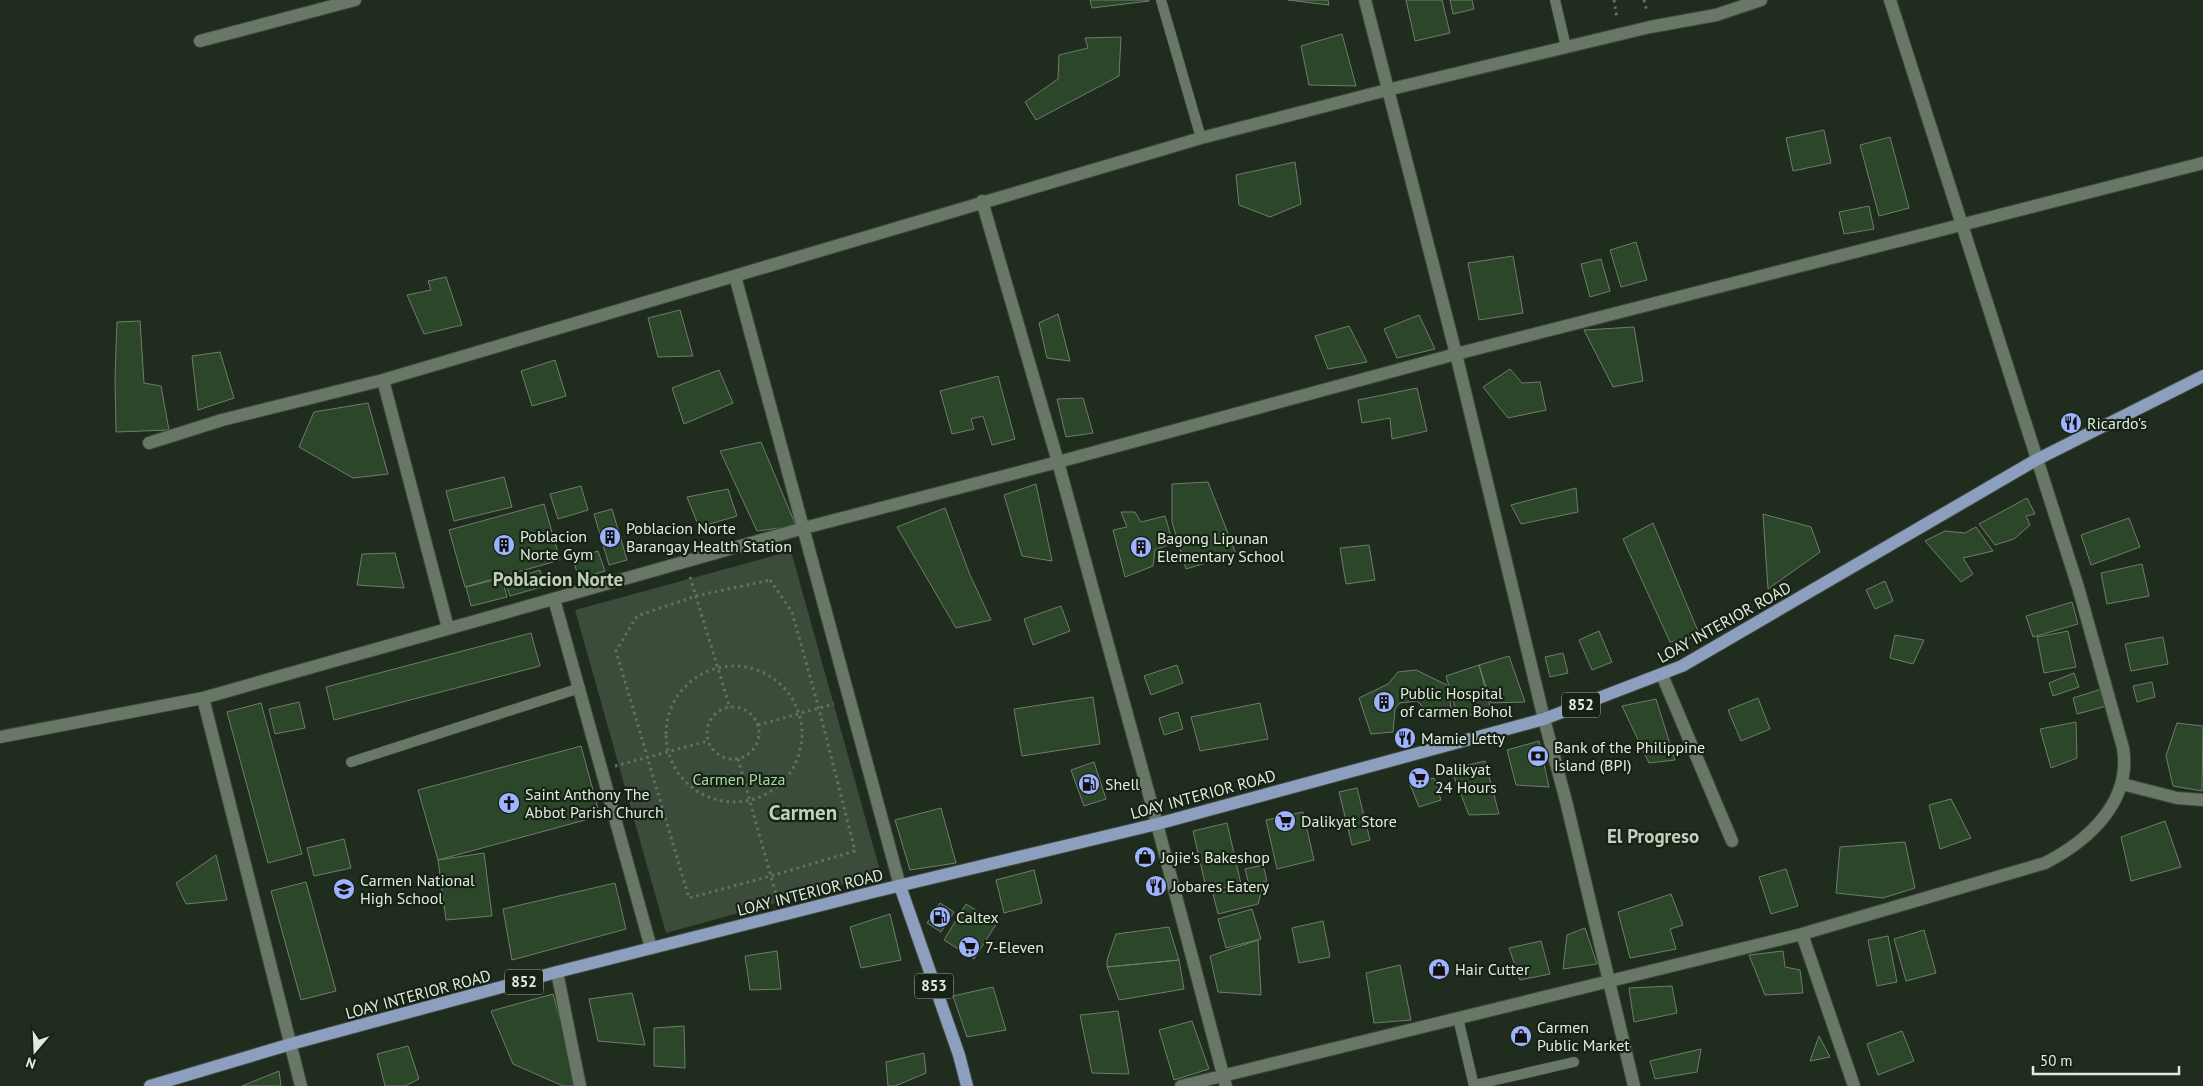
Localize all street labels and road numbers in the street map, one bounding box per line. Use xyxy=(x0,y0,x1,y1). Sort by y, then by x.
street label: LOAY INTERIOR ROAD xyxy=(1654,577,1794,667)
road number: 852 xyxy=(1562,692,1600,718)
street label: LOAY INTERIOR ROAD xyxy=(1128,765,1278,823)
street label: LOAY INTERIOR ROAD xyxy=(735,864,885,920)
street label: LOAY INTERIOR ROAD xyxy=(343,965,493,1023)
road number: 852 xyxy=(505,970,543,994)
road number: 853 xyxy=(915,974,953,998)

